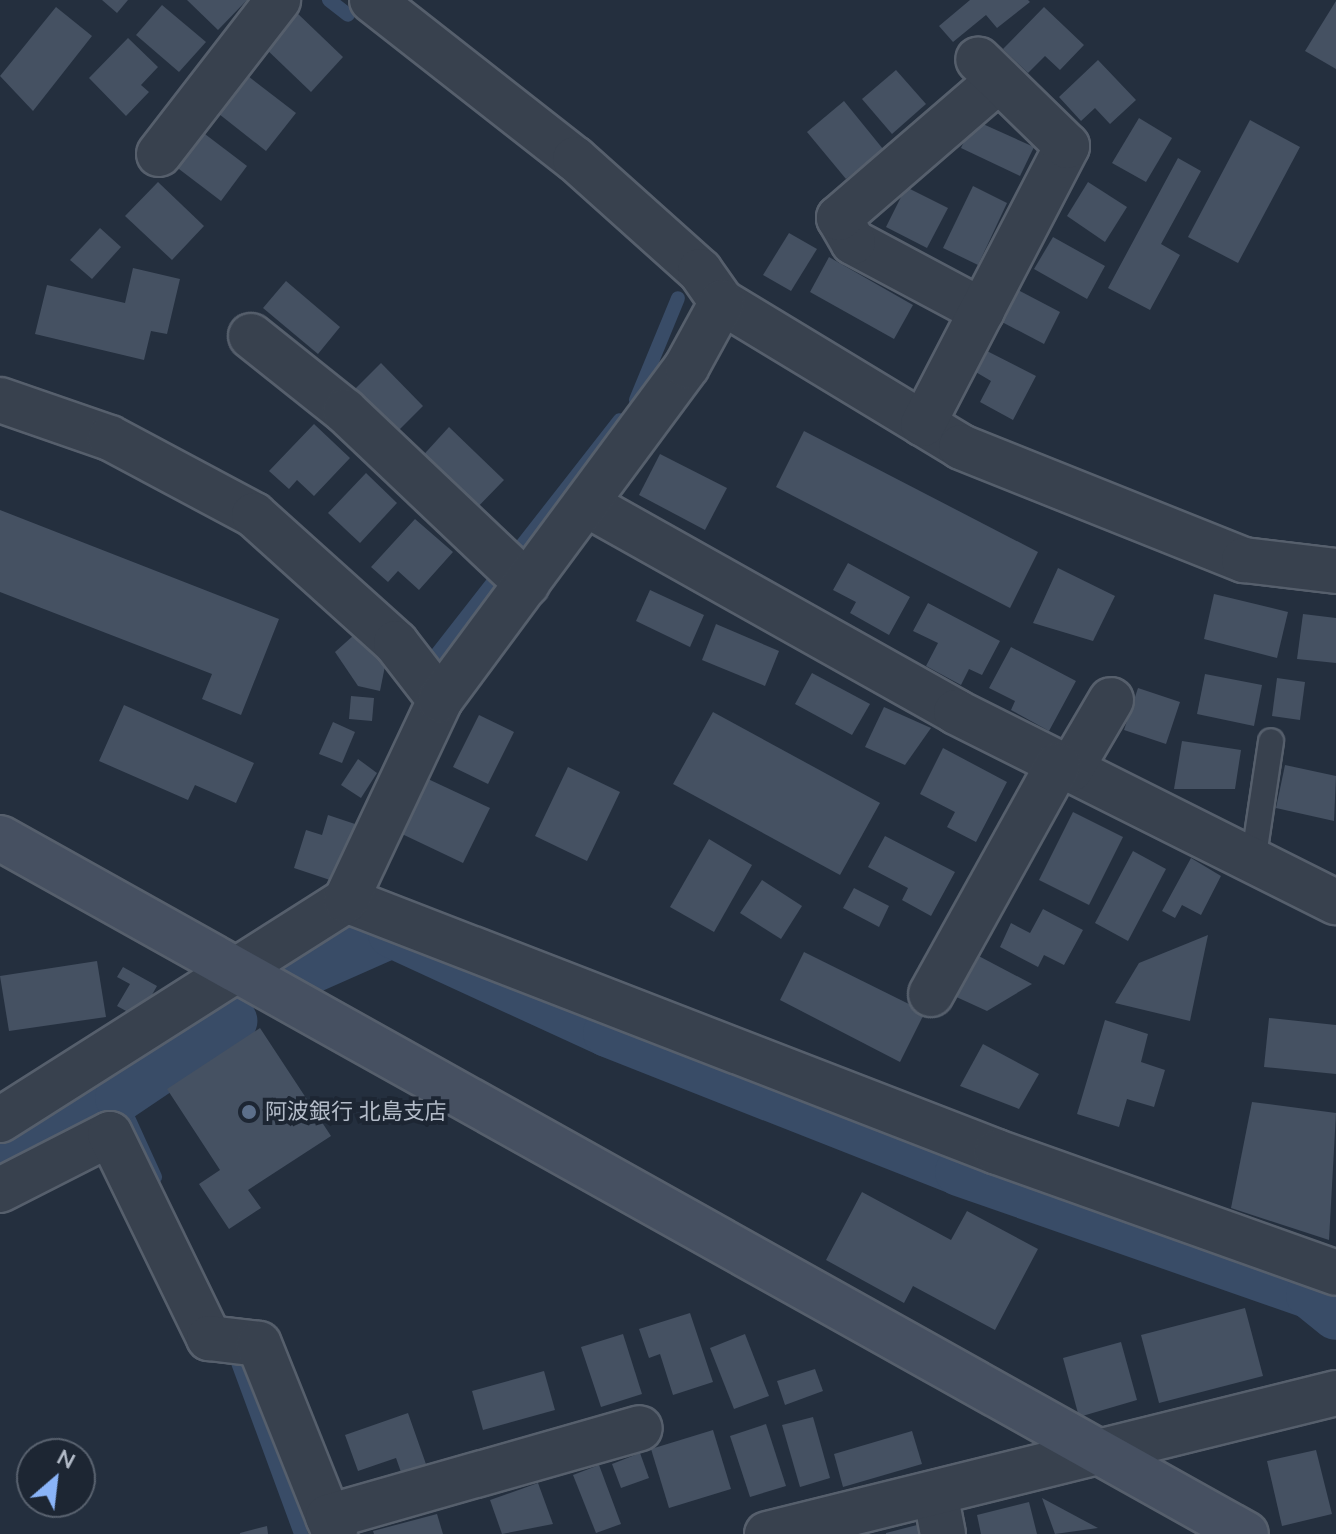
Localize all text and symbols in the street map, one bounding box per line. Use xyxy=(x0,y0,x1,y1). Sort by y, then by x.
place label: 阿波銀行 北島支店 xyxy=(265,1099,447,1125)
marker: 阿波銀行 北島支店 xyxy=(240,1103,258,1121)
north arrow xyxy=(16,1438,96,1518)
text: N xyxy=(52,1442,80,1475)

